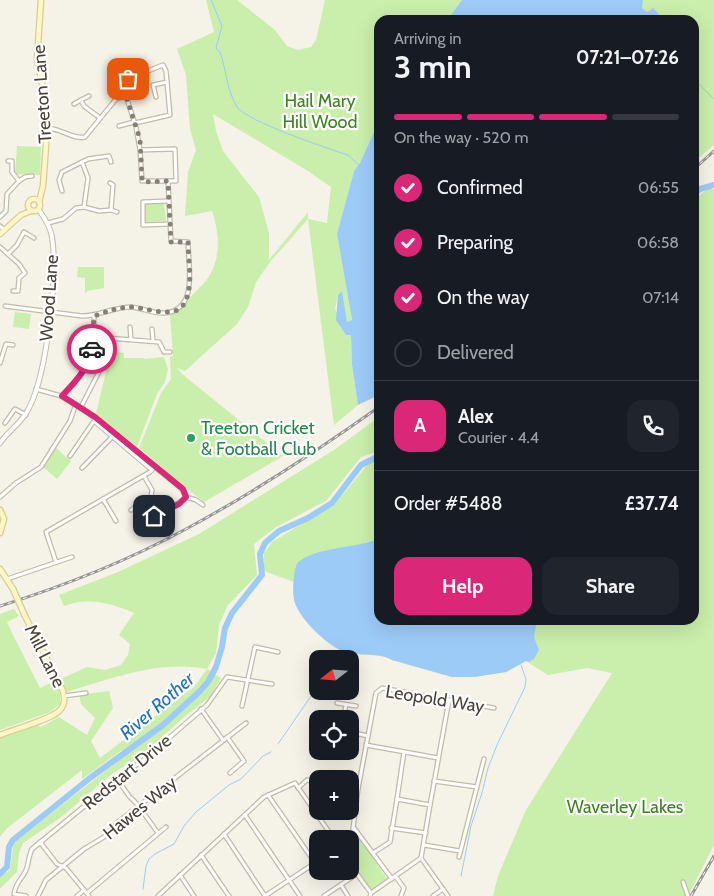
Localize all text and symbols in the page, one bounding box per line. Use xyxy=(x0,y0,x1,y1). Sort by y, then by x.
text: Arriving in xyxy=(394,29,461,48)
street label: Treeton Lane xyxy=(28,44,56,144)
text: 07:21–07:26 xyxy=(576,46,679,69)
text: 3 min xyxy=(394,47,472,86)
pin xyxy=(107,58,149,100)
icon: bag xyxy=(114,65,142,93)
park label: Hail Mary Hill Wood xyxy=(282,90,358,133)
text: On the way · 520 m xyxy=(394,128,528,147)
icon: check xyxy=(394,174,422,202)
text: Confirmed xyxy=(437,176,523,199)
text: 06:55 xyxy=(638,178,679,197)
icon: check xyxy=(394,229,422,257)
text: Preparing xyxy=(437,231,513,254)
text: 06:58 xyxy=(637,233,679,252)
street label: Wood Lane xyxy=(35,254,63,342)
icon: check xyxy=(394,284,422,312)
text: On the way xyxy=(437,286,529,309)
text: 07:14 xyxy=(642,288,679,307)
courier xyxy=(67,324,117,374)
icon: car xyxy=(78,335,106,363)
text: Delivered xyxy=(437,341,514,364)
button: phone xyxy=(627,400,679,452)
text: Alex xyxy=(458,405,494,428)
text: A xyxy=(414,414,426,437)
place label: Treeton Cricket & Football Club xyxy=(201,417,316,460)
text: Courier · 4.4 xyxy=(458,428,539,447)
marker: Treeton Cricket & Football Club xyxy=(185,432,197,444)
text: Order #5488 xyxy=(394,492,502,515)
text: £37.74 xyxy=(625,492,679,515)
pin xyxy=(133,495,175,537)
icon: home xyxy=(140,502,168,530)
button: Help xyxy=(394,557,532,615)
button: Share xyxy=(542,557,679,615)
street label: Mill Lane xyxy=(20,621,70,691)
north arrow xyxy=(309,650,359,700)
map controls xyxy=(309,650,359,880)
water label: River Rother xyxy=(115,667,200,745)
street label: Leopold Way xyxy=(384,680,486,718)
button: locate xyxy=(309,710,359,760)
street label: Redstart Drive xyxy=(78,729,176,815)
button: + xyxy=(309,770,359,820)
street label: Hawes Way xyxy=(99,772,181,844)
park label: Waverley Lakes xyxy=(567,796,683,818)
button: − xyxy=(309,830,359,880)

